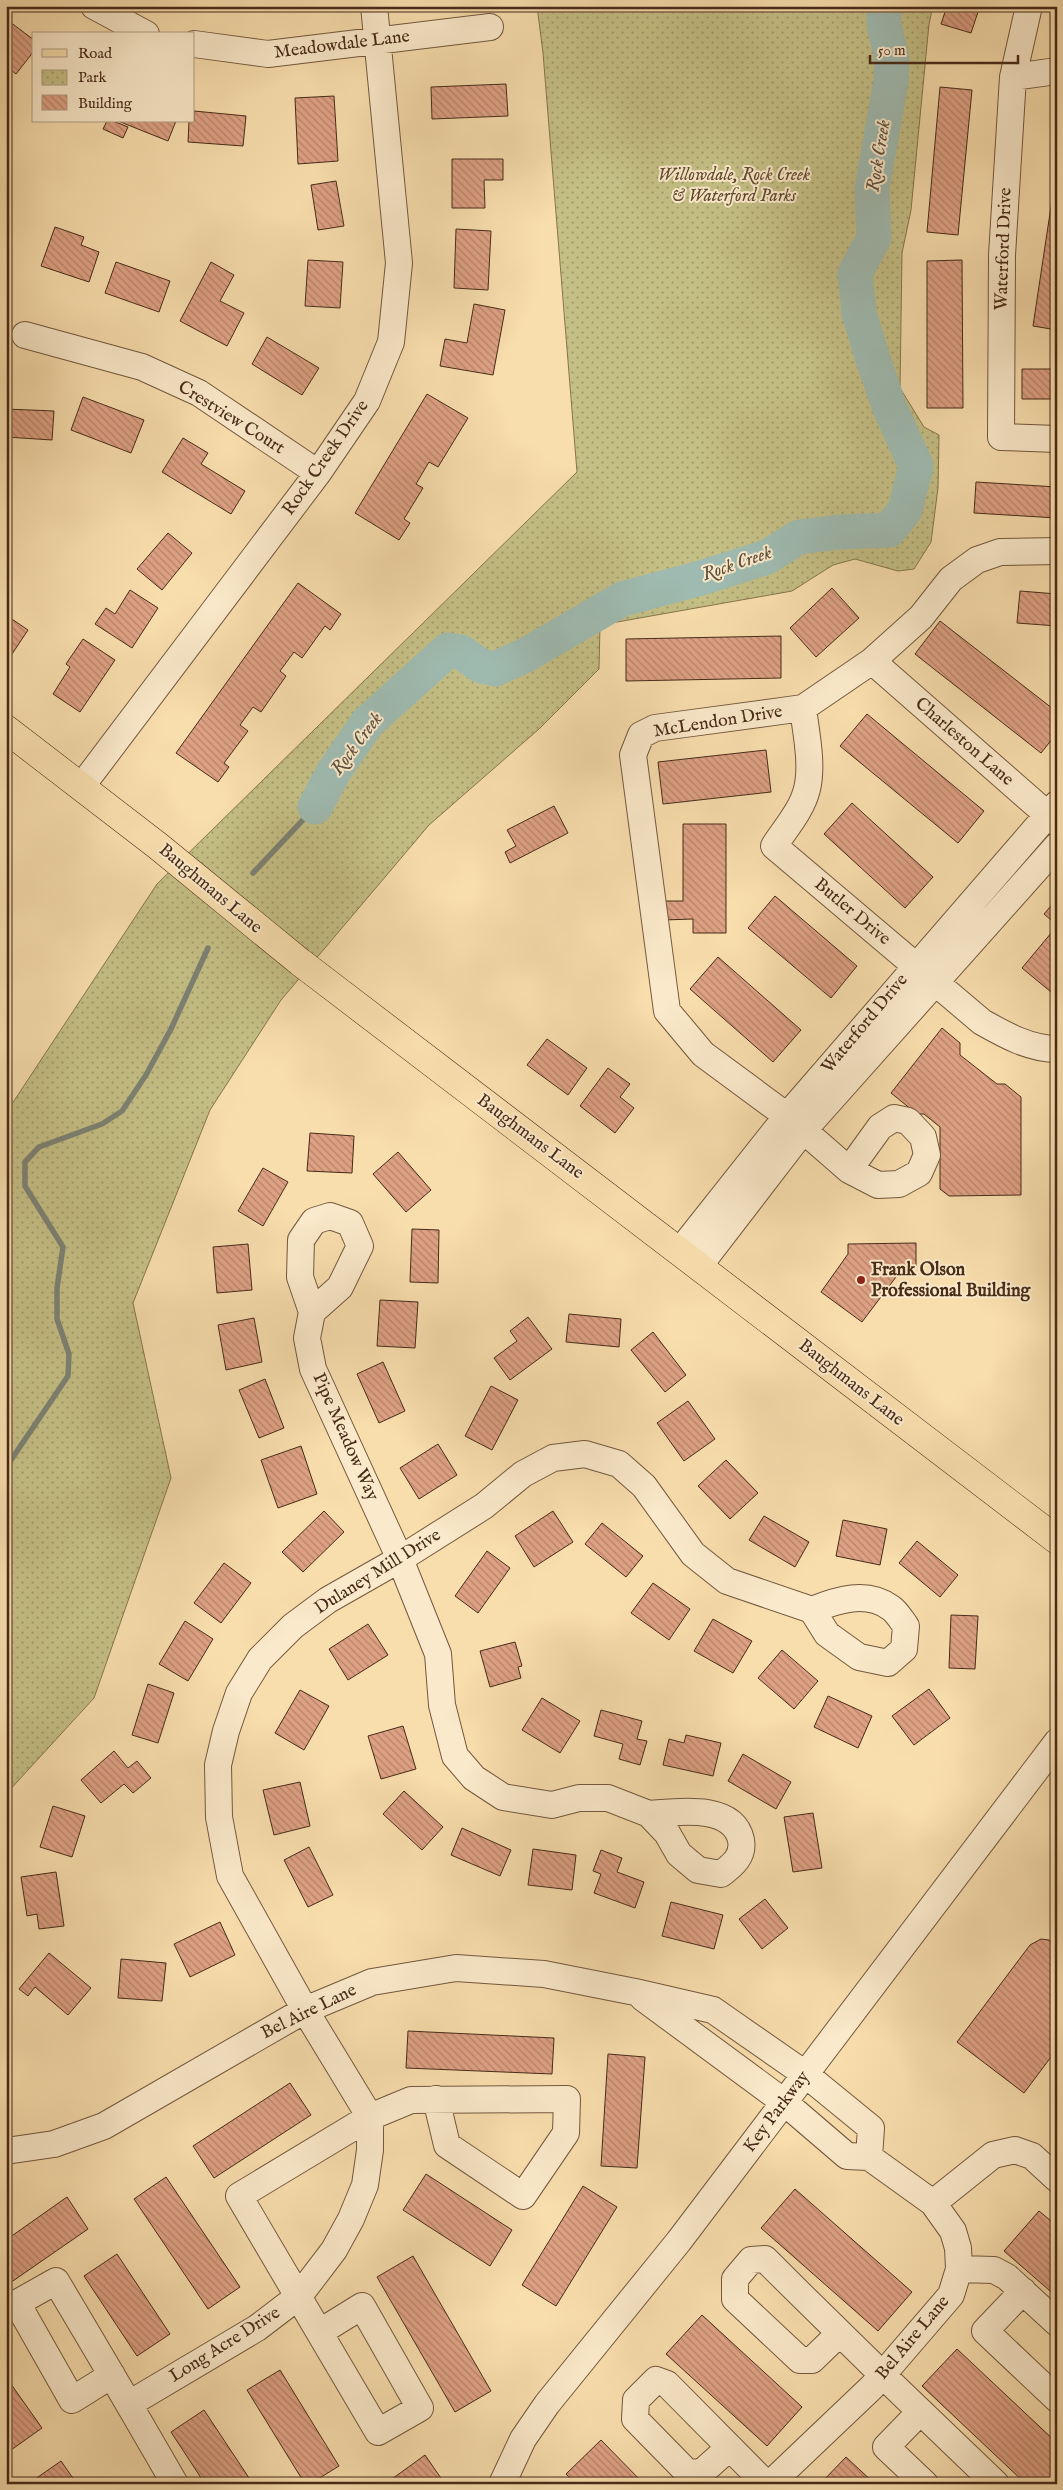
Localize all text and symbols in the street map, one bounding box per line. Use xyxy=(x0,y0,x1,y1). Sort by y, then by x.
street label: Meadowdale Lane xyxy=(273,25,411,65)
legend xyxy=(32,32,195,122)
scale bar xyxy=(870,32,1018,64)
text: 50 m xyxy=(878,41,906,60)
text: Road xyxy=(78,44,113,63)
text: Park xyxy=(78,68,108,87)
text: Building xyxy=(78,94,133,113)
water label: Rock Creek xyxy=(861,118,897,194)
park label: Willowdale, Rock Creek & Waterford Parks xyxy=(658,164,810,208)
street label: Waterford Drive xyxy=(990,187,1018,311)
street label: Crestview Court xyxy=(173,376,289,460)
street label: Rock Creek Drive xyxy=(278,396,374,520)
water label: Rock Creek xyxy=(699,541,775,587)
street label: Charleston Lane xyxy=(910,693,1018,791)
street label: McLendon Drive xyxy=(652,700,784,744)
water label: Rock Creek xyxy=(326,708,389,780)
street label: Baughmans Lane xyxy=(153,839,267,939)
street label: Butler Drive xyxy=(809,873,895,951)
street label: Waterford Drive xyxy=(817,969,913,1079)
street label: Baughmans Lane xyxy=(472,1089,588,1185)
place label: Frank Olson Professional Building xyxy=(871,1259,1032,1303)
marker: Frank Olson Professional Building xyxy=(855,1274,867,1286)
street label: Baughmans Lane xyxy=(793,1334,909,1432)
street label: Pipe Meadow Way xyxy=(307,1370,383,1505)
street label: Dulaney Mill Drive xyxy=(311,1524,445,1620)
street label: Bel Aire Lane xyxy=(258,1979,360,2045)
street label: Key Parkway xyxy=(739,2066,815,2157)
street label: Bel Aire Lane xyxy=(871,2291,955,2385)
street label: Long Acre Drive xyxy=(165,2302,285,2388)

